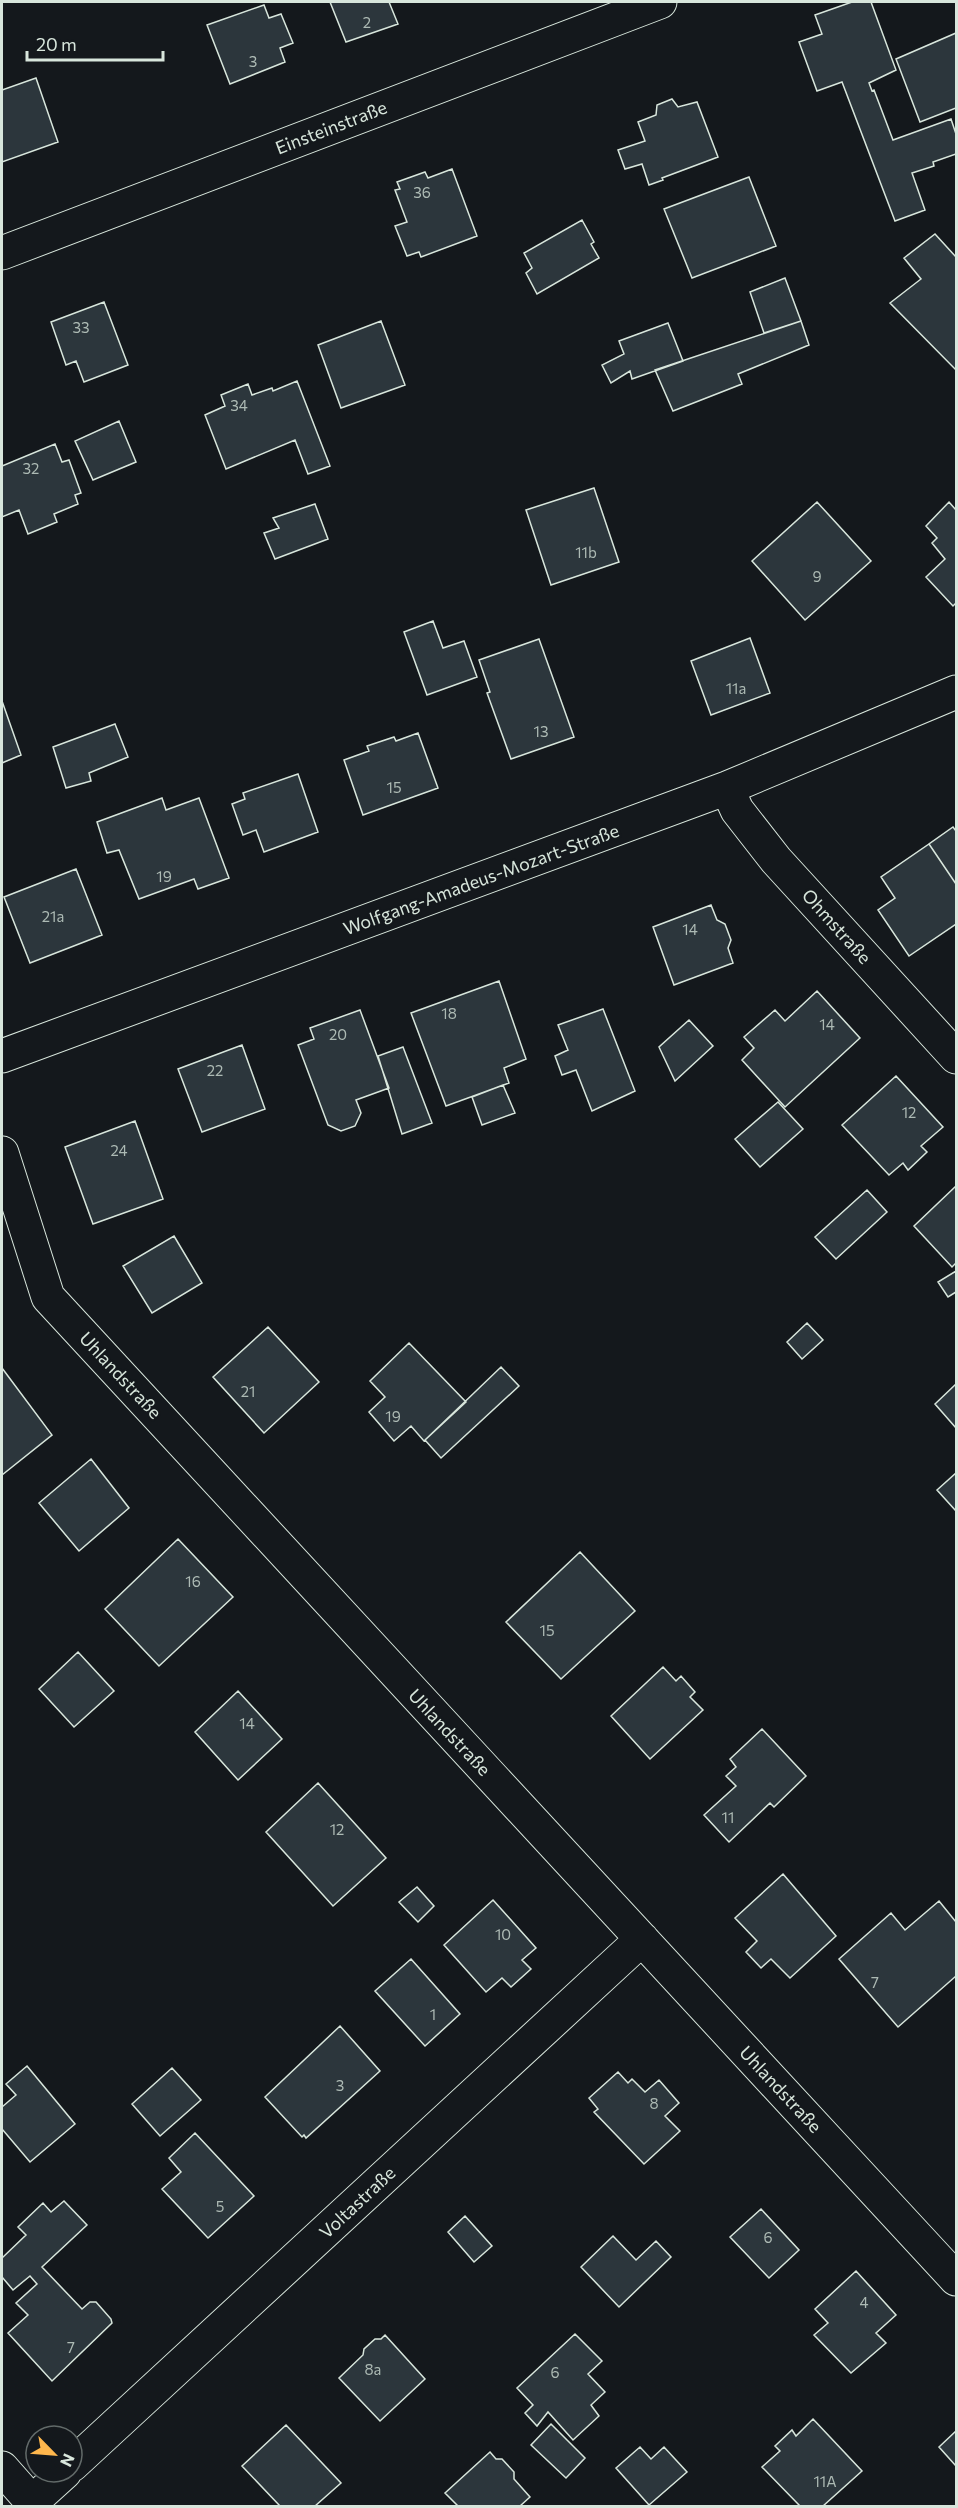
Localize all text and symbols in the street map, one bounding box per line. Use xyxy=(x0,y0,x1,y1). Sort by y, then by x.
house number: 2 xyxy=(363,13,371,31)
scale bar xyxy=(27,24,164,62)
text: 20 m xyxy=(36,33,77,55)
house number: 3 xyxy=(249,52,257,70)
street label: Einsteinstraße xyxy=(272,96,390,158)
house number: 36 xyxy=(413,183,431,201)
house number: 33 xyxy=(72,318,90,336)
house number: 34 xyxy=(230,396,248,414)
house number: 32 xyxy=(23,459,39,477)
house number: 11b xyxy=(575,543,597,561)
house number: 9 xyxy=(812,567,822,585)
house number: 11a xyxy=(726,679,746,697)
house number: 13 xyxy=(534,722,548,740)
house number: 15 xyxy=(386,778,402,796)
street label: Wolfgang-Amadeus-Mozart-Straße xyxy=(340,819,622,939)
house number: 19 xyxy=(156,867,172,885)
street label: Ohmstraße xyxy=(798,884,876,968)
house number: 21a xyxy=(42,907,64,925)
house number: 14 xyxy=(682,920,698,938)
house number: 18 xyxy=(441,1004,457,1022)
house number: 14 xyxy=(819,1015,835,1033)
house number: 20 xyxy=(329,1025,347,1043)
house number: 22 xyxy=(207,1061,223,1079)
house number: 12 xyxy=(902,1103,916,1121)
house number: 24 xyxy=(110,1141,128,1159)
street label: Uhlandstraße xyxy=(75,1327,167,1423)
house number: 21 xyxy=(241,1382,255,1400)
house number: 19 xyxy=(385,1407,401,1425)
house number: 16 xyxy=(185,1572,201,1590)
house number: 15 xyxy=(539,1621,555,1639)
street label: Uhlandstraße xyxy=(404,1684,496,1780)
house number: 14 xyxy=(239,1714,255,1732)
house number: 11 xyxy=(722,1808,734,1826)
house number: 12 xyxy=(330,1820,344,1838)
house number: 10 xyxy=(495,1925,511,1943)
house number: 7 xyxy=(871,1973,879,1991)
house number: 1 xyxy=(430,2005,436,2023)
street label: Uhlandstraße xyxy=(735,2041,827,2137)
house number: 3 xyxy=(336,2076,344,2094)
house number: 8 xyxy=(649,2094,659,2112)
street label: Voltastraße xyxy=(315,2161,399,2243)
house number: 5 xyxy=(216,2197,224,2215)
house number: 6 xyxy=(763,2228,773,2246)
house number: 4 xyxy=(860,2293,869,2311)
house number: 7 xyxy=(67,2338,75,2356)
house number: 8a xyxy=(365,2360,381,2378)
house number: 6 xyxy=(550,2363,560,2381)
north arrow xyxy=(24,2424,84,2484)
text: N xyxy=(57,2451,79,2470)
house number: 11A xyxy=(813,2472,837,2490)

